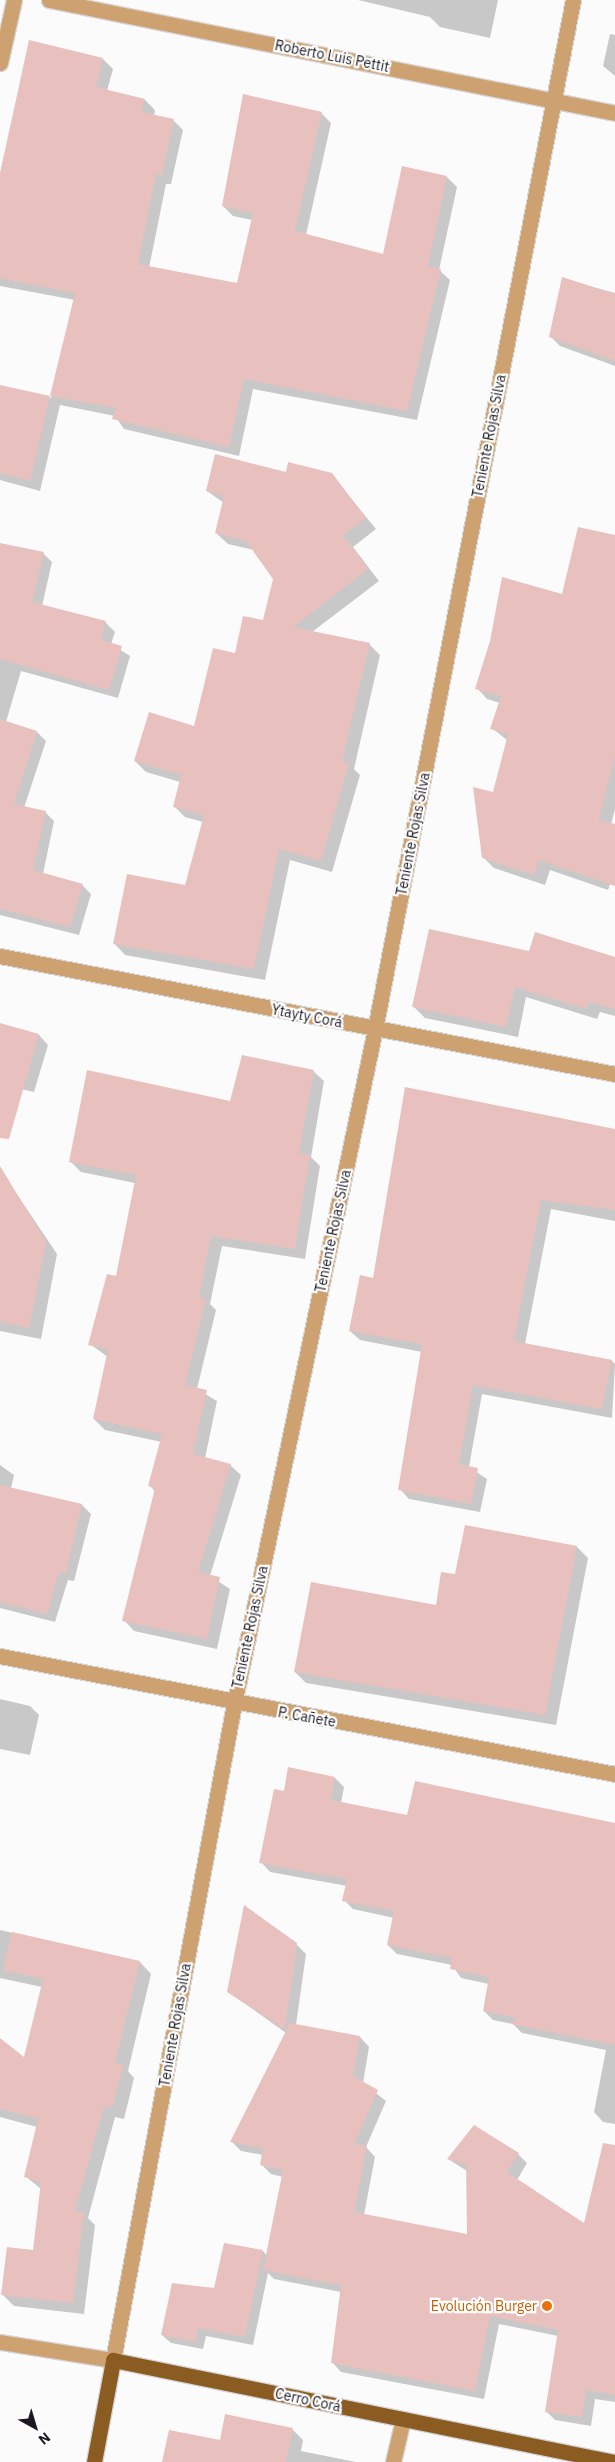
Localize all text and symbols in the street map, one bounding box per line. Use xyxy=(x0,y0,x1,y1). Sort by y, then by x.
street label: Roberto Luis Pettit xyxy=(273,37,391,75)
street label: Teniente Rojas Silva xyxy=(469,373,509,499)
street label: Teniente Rojas Silva xyxy=(393,771,433,897)
street label: Ytayty Corá xyxy=(270,1001,344,1031)
street label: Teniente Rojas Silva xyxy=(312,1168,354,1294)
street label: Teniente Rojas Silva xyxy=(229,1564,271,1690)
street label: P. Cañete xyxy=(277,1704,337,1730)
street label: Teniente Rojas Silva xyxy=(156,1962,194,2088)
place label: Evolución Burger xyxy=(431,2298,537,2314)
marker: Evolución Burger xyxy=(541,2300,553,2312)
street label: Cerro Corá xyxy=(274,2385,342,2415)
north arrow xyxy=(10,2402,60,2452)
text: N xyxy=(35,2428,54,2449)

